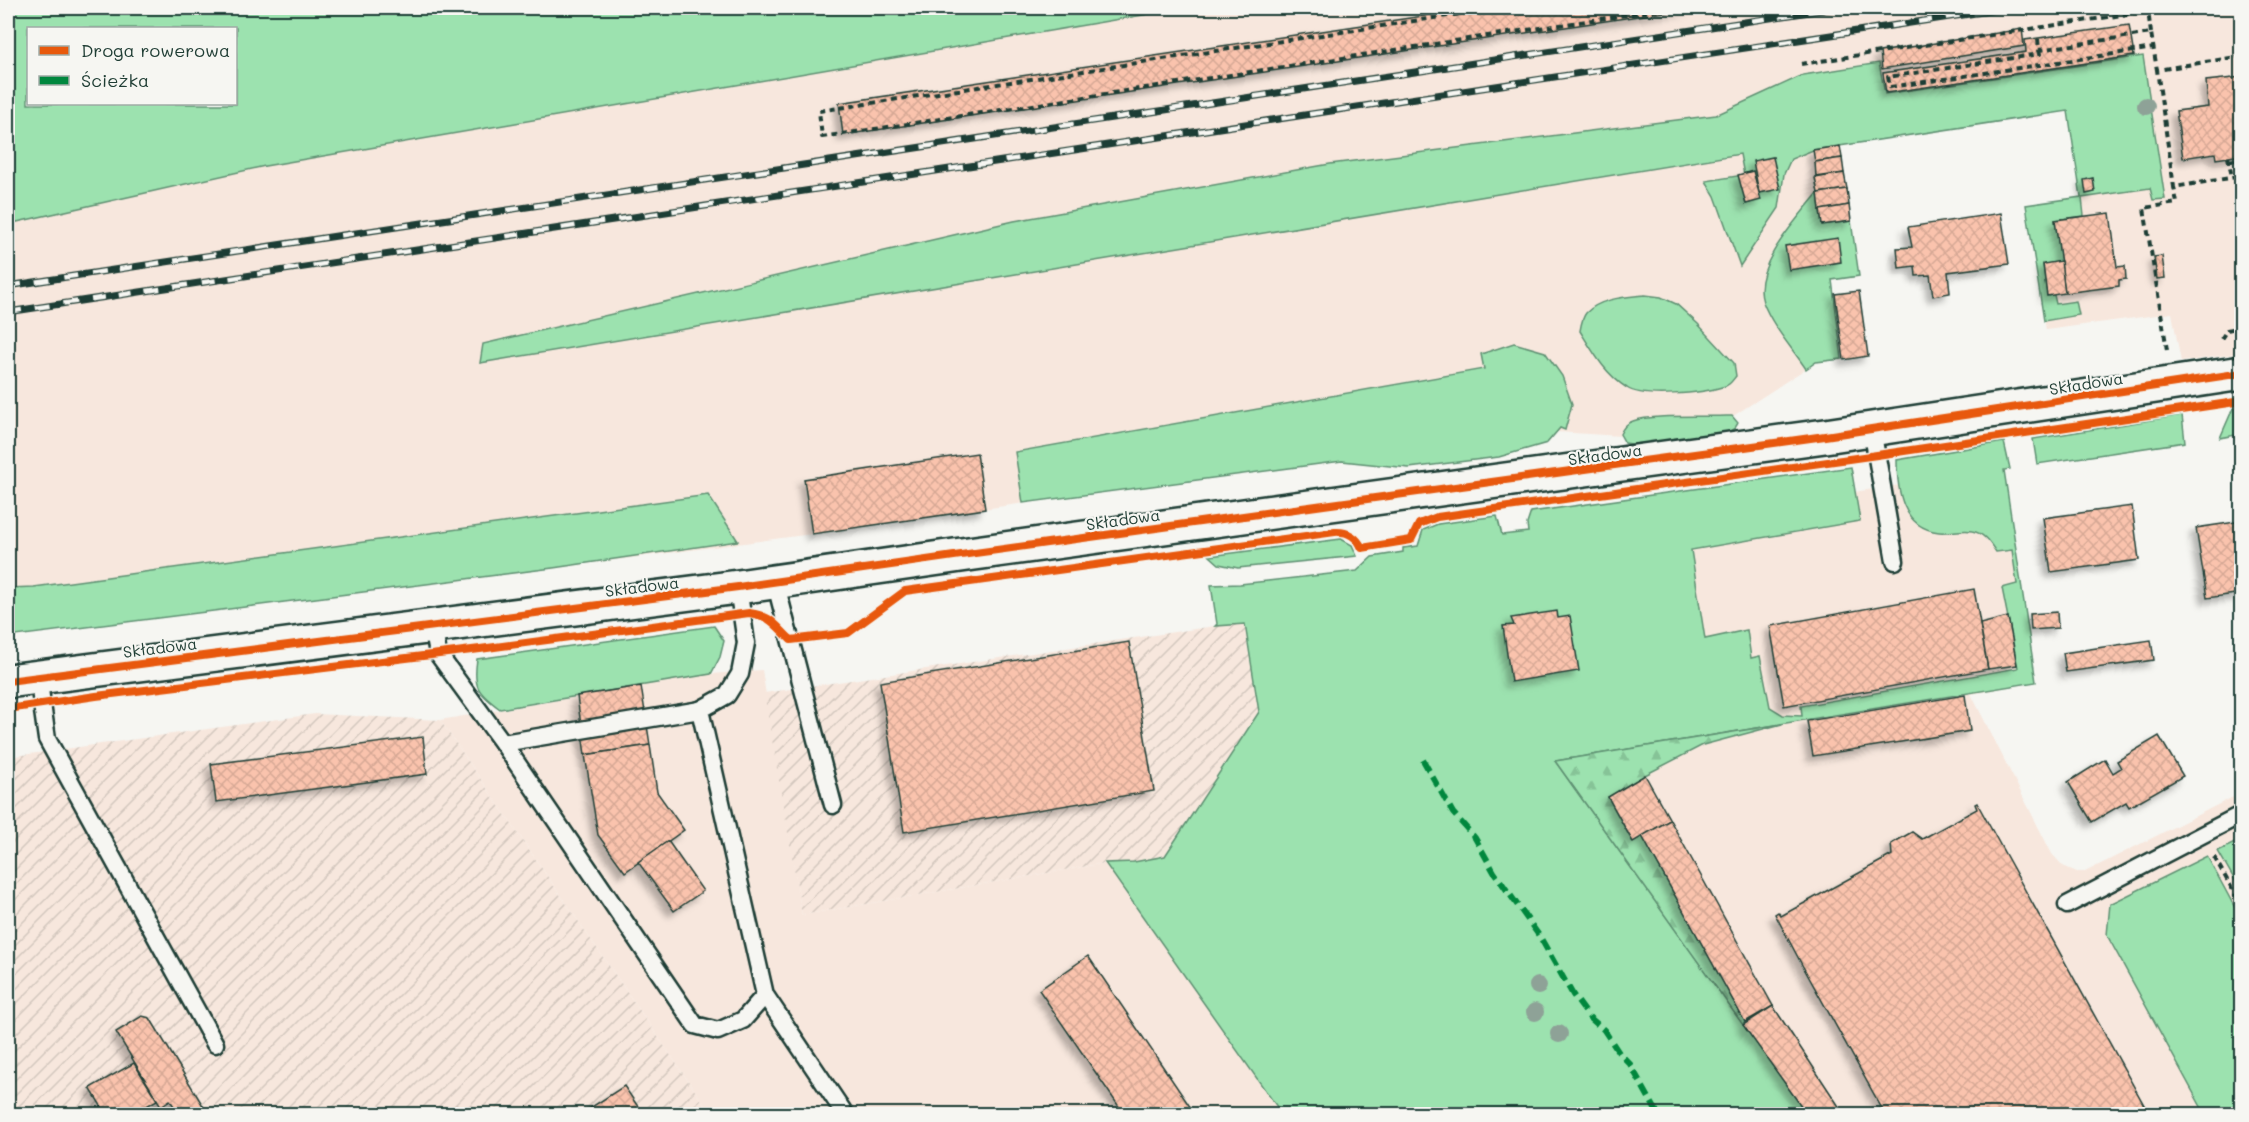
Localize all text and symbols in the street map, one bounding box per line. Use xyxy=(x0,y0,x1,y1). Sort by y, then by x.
legend xyxy=(27,27,237,105)
text: Droga rowerowa xyxy=(81,38,230,62)
text: Ścieżka xyxy=(81,68,149,92)
street label: Składowa xyxy=(2048,367,2124,399)
street label: Składowa xyxy=(1567,438,1643,470)
street label: Składowa xyxy=(1085,503,1161,535)
street label: Składowa xyxy=(604,571,680,601)
street label: Składowa xyxy=(122,632,198,662)

